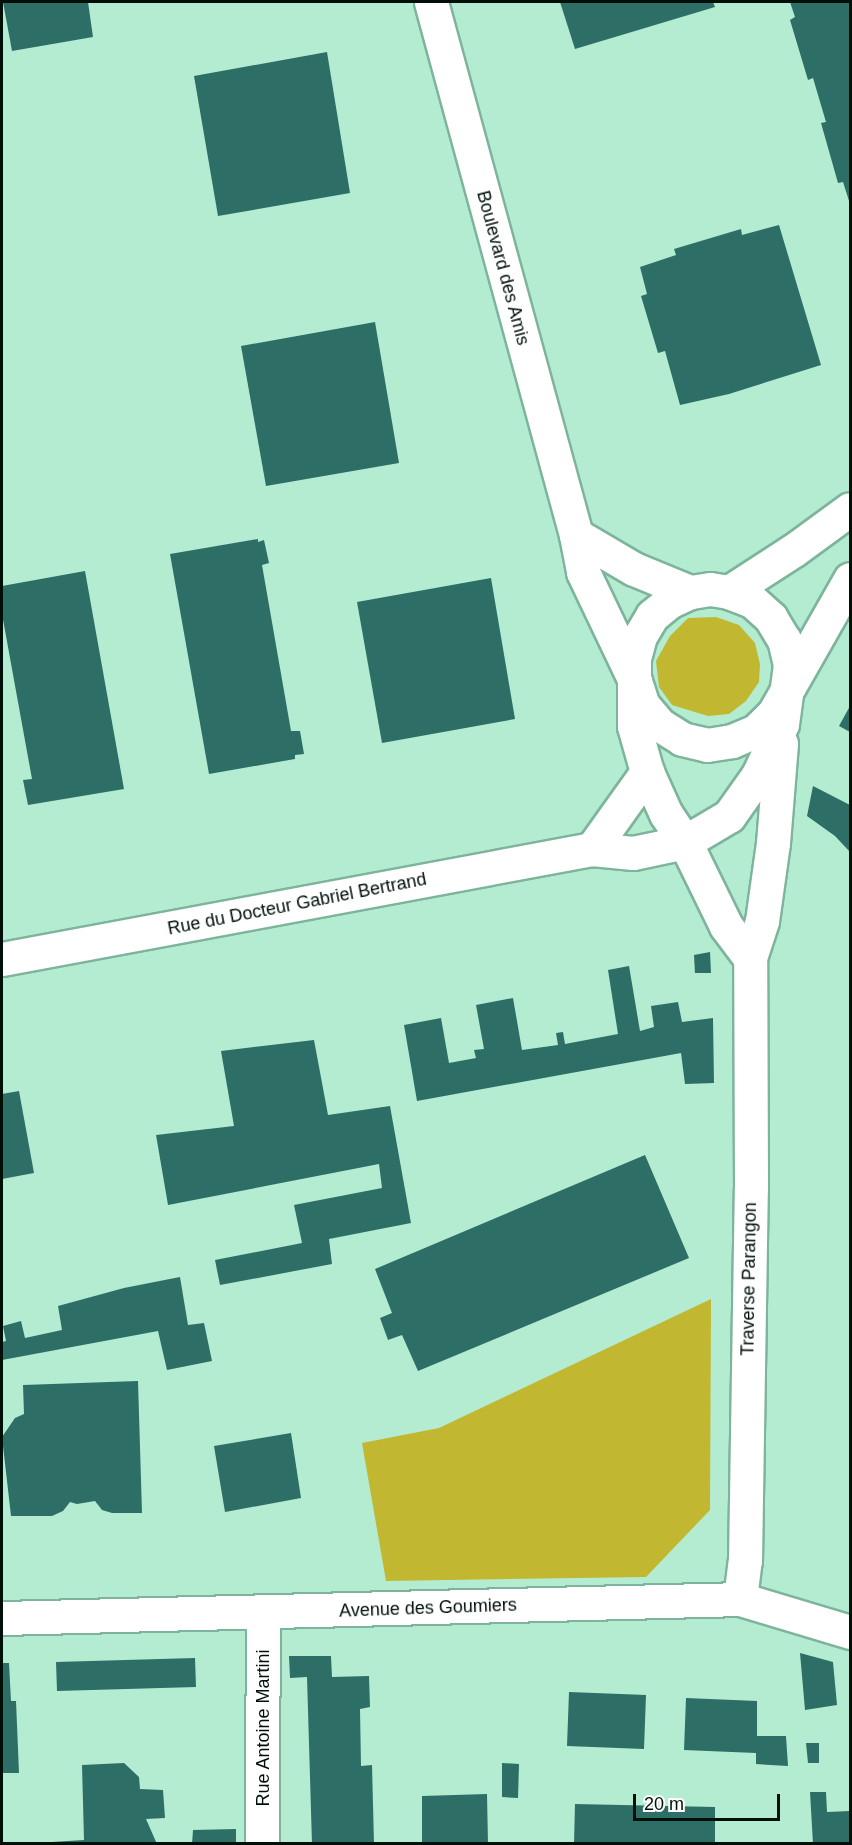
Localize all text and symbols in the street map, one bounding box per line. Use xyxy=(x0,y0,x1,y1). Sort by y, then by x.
street label: Boulevard des Amis xyxy=(472,188,534,348)
street label: Rue du Docteur Gabriel Bertrand xyxy=(166,868,428,940)
street label: Traverse Parangon xyxy=(737,1202,761,1356)
street label: Avenue des Goumiers xyxy=(339,1594,517,1622)
street label: Rue Antoine Martini xyxy=(252,1649,274,1807)
scale bar xyxy=(636,1782,783,1820)
text: 20 m xyxy=(644,1794,684,1814)

